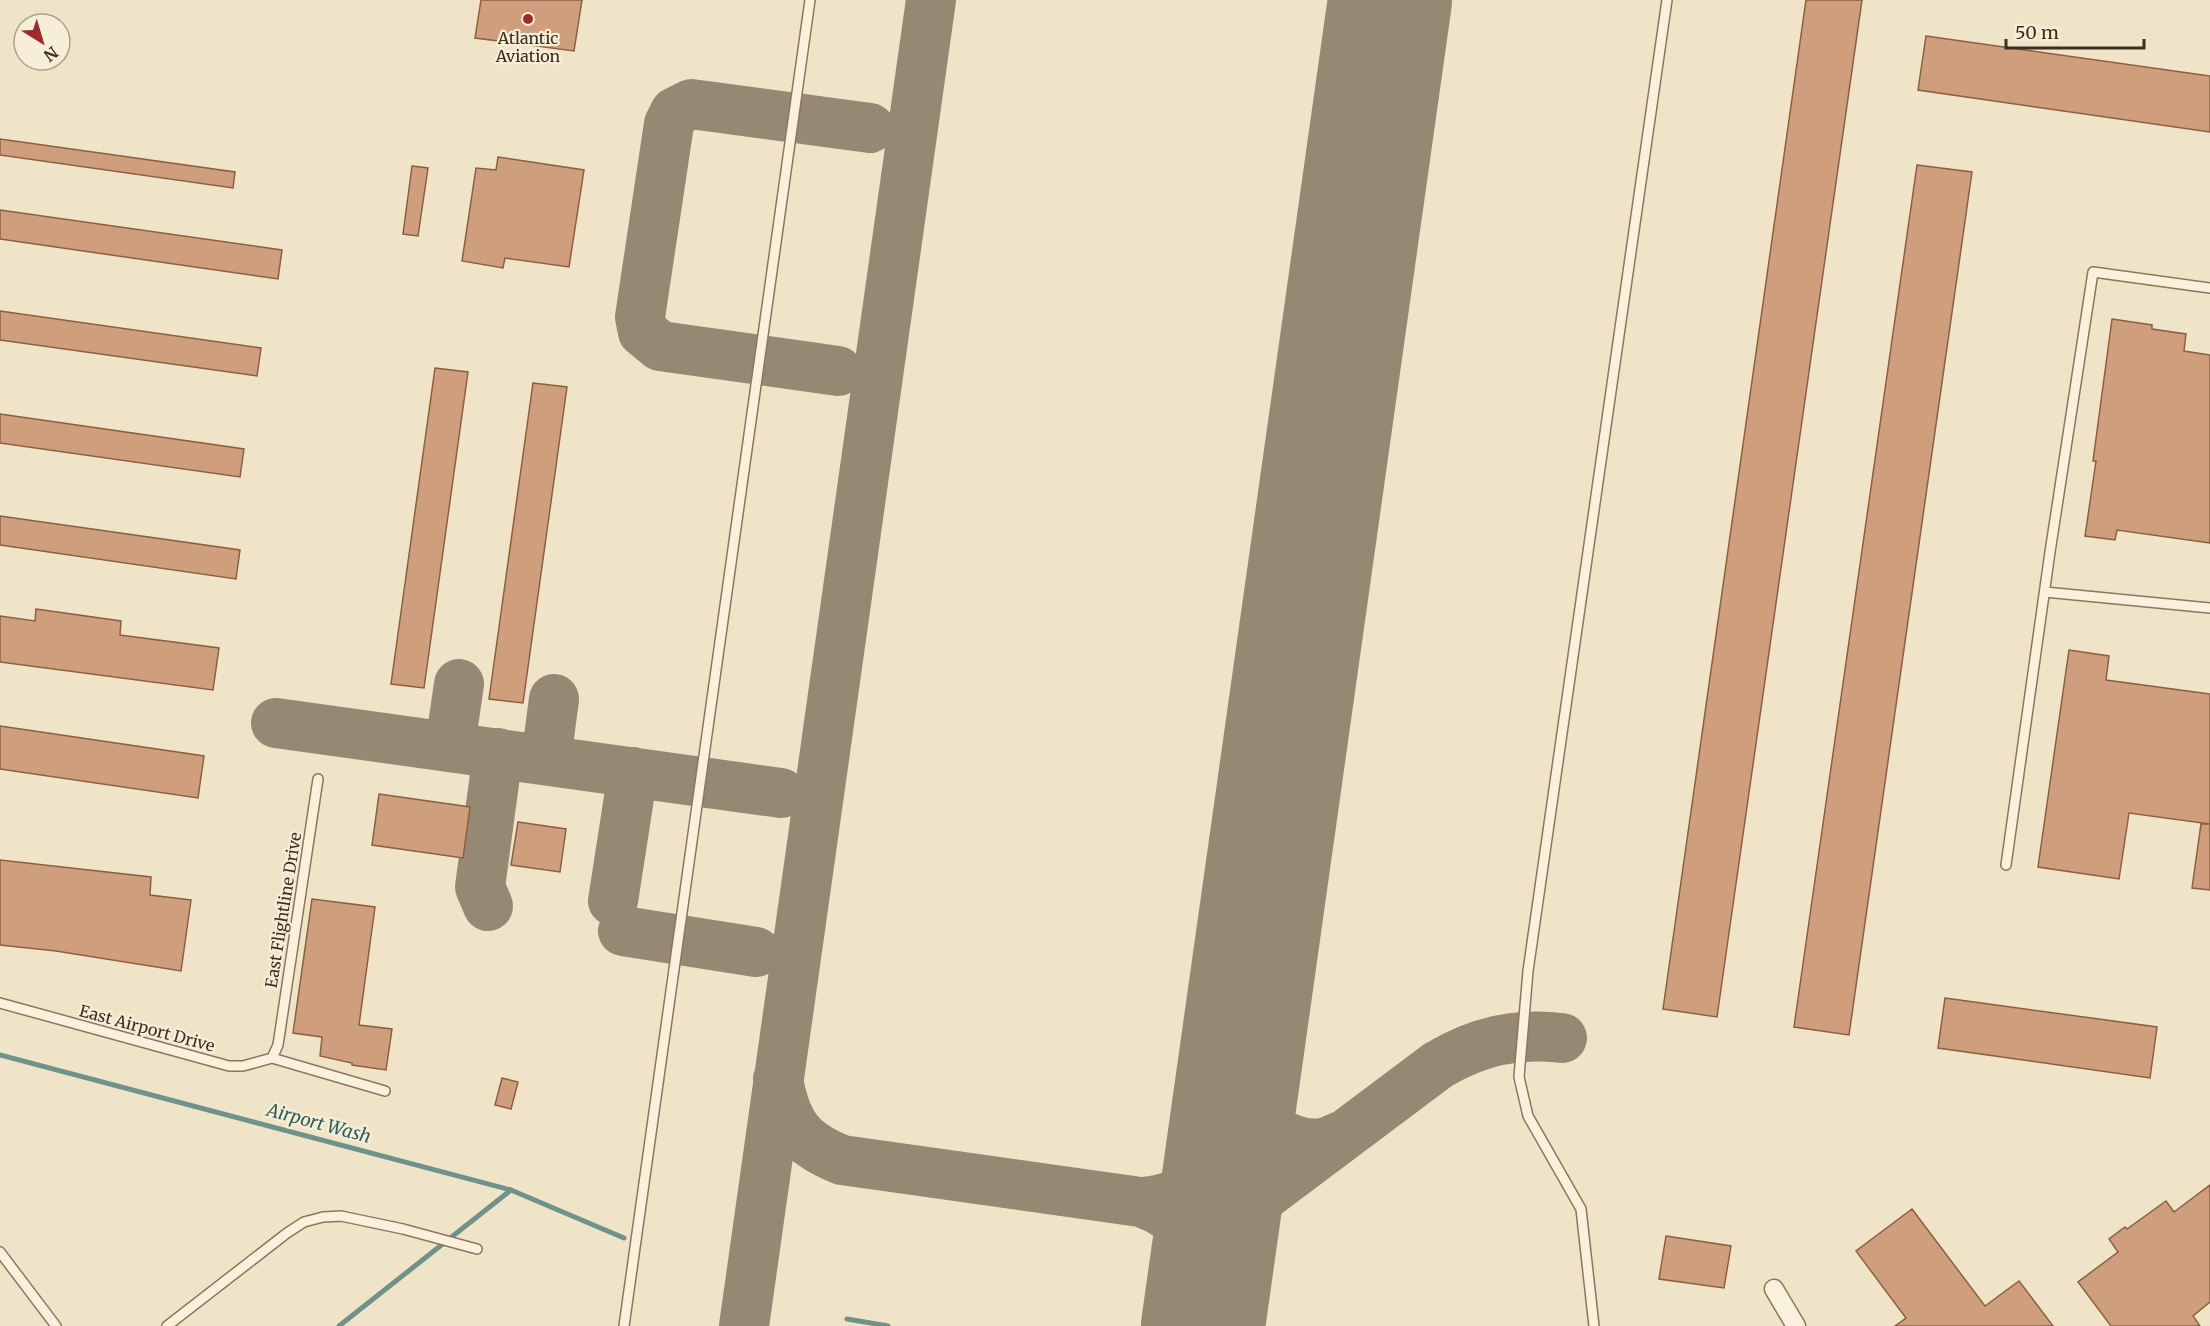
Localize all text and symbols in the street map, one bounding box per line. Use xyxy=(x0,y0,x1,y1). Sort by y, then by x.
north arrow xyxy=(12,12,72,72)
marker: Atlantic Aviation xyxy=(521,12,535,26)
scale bar xyxy=(2006,12,2144,50)
text: 50 m xyxy=(2015,21,2059,44)
place label: Atlantic Aviation xyxy=(495,28,561,66)
text: N xyxy=(40,42,62,66)
street label: East Flightline Drive xyxy=(261,831,305,989)
street label: East Airport Drive xyxy=(77,1000,217,1056)
water label: Airport Wash xyxy=(263,1098,374,1148)

